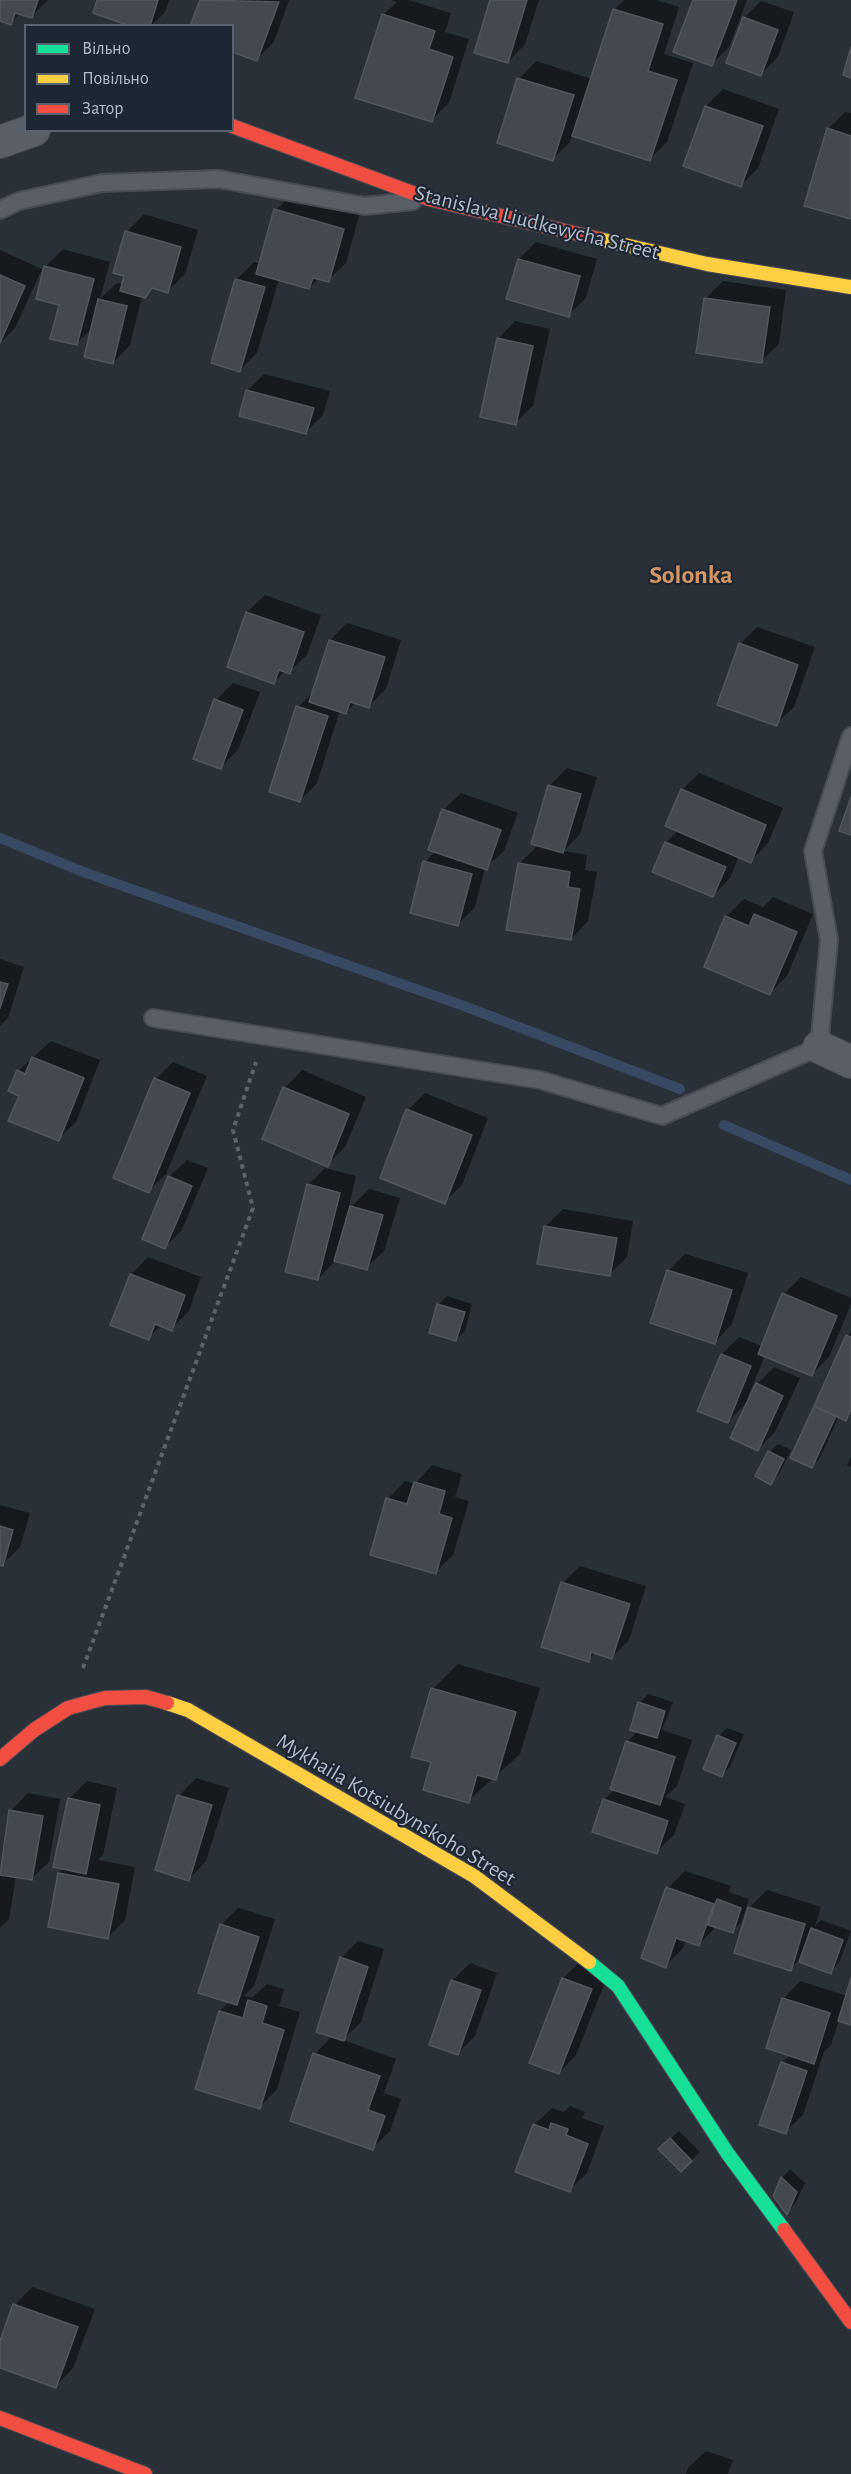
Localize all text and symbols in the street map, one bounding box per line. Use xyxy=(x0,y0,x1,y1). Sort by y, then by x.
legend xyxy=(24,24,234,132)
text: Вільно xyxy=(82,40,130,58)
text: Повільно xyxy=(82,70,149,88)
text: Затор xyxy=(82,100,123,118)
street label: Stanislava Liudkevycha Street xyxy=(412,180,662,266)
district label: Solonka xyxy=(649,559,733,591)
street label: Mykhaila Kotsiubynskoho Street xyxy=(272,1728,520,1892)

